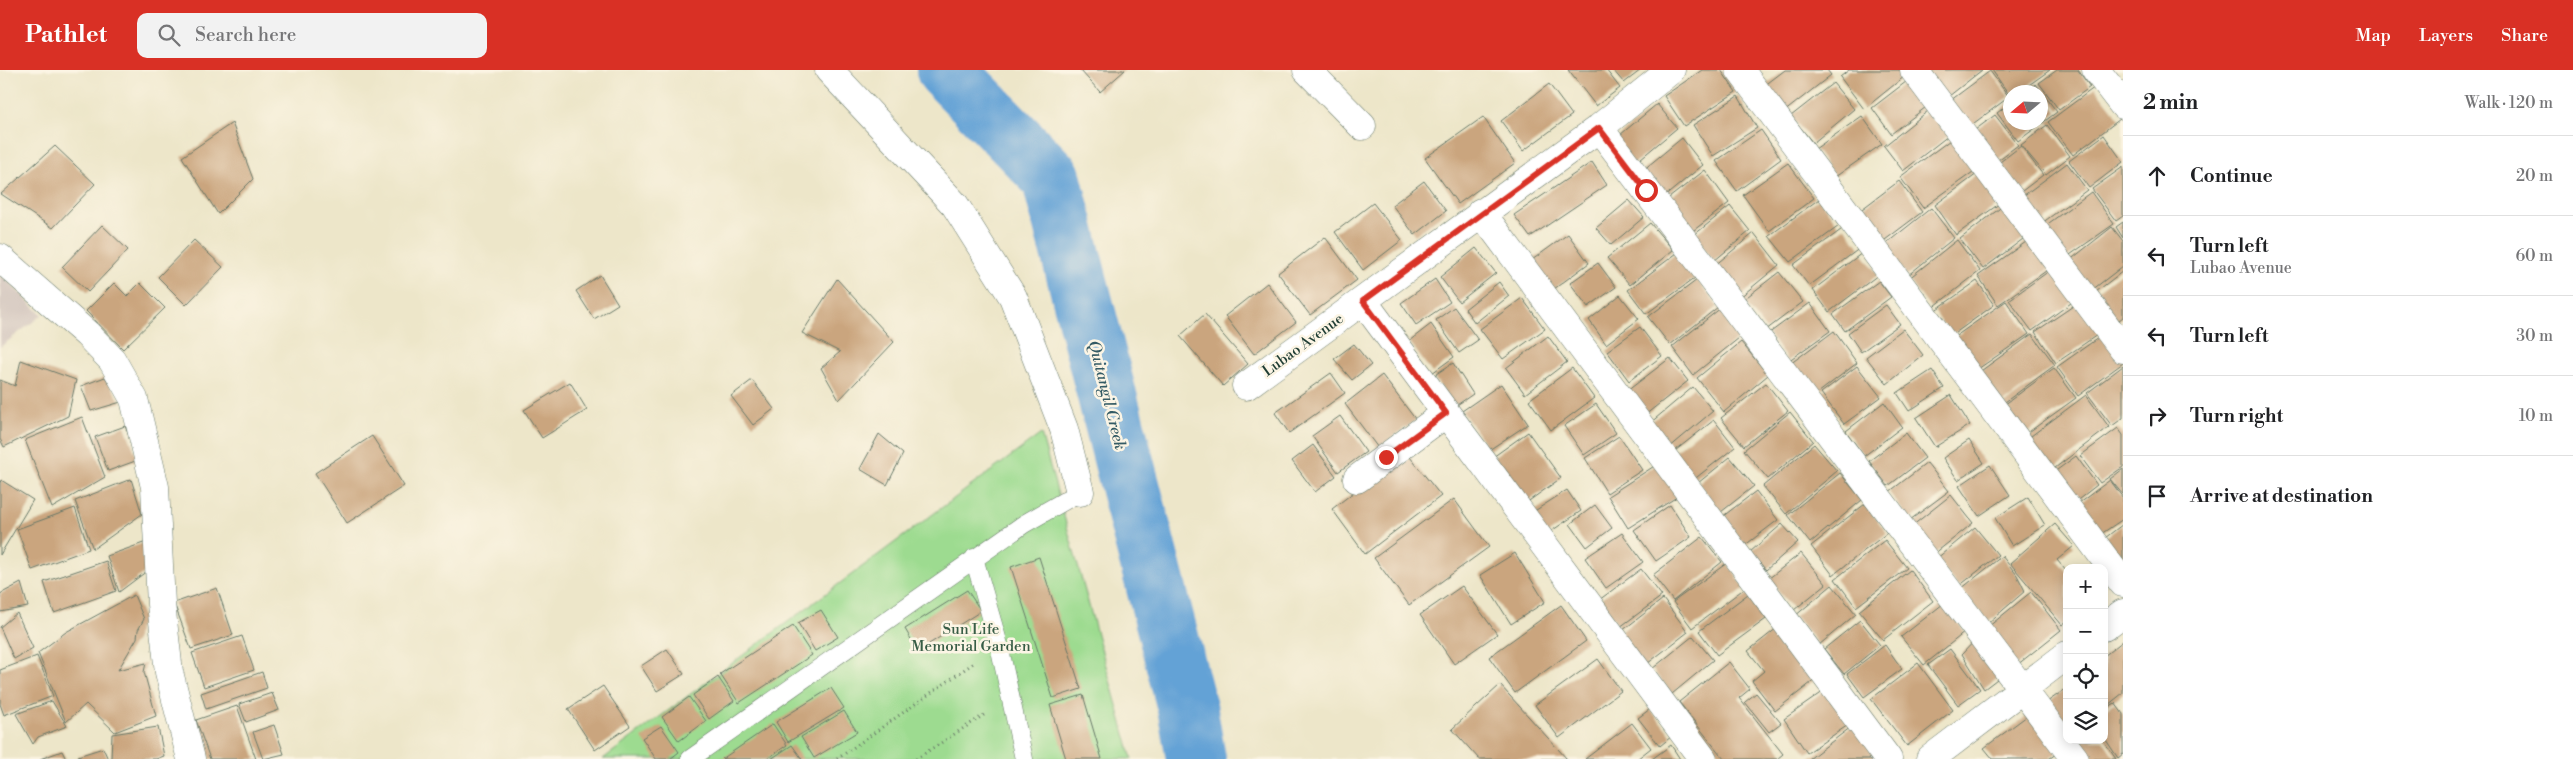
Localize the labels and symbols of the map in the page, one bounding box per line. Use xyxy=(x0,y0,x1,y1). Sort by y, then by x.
north arrow xyxy=(2003,85,2048,130)
route start xyxy=(1635,179,1658,202)
street label: Lubao Avenue xyxy=(1259,309,1347,381)
water label: Quitangil Creek xyxy=(1084,338,1130,452)
route end xyxy=(1375,446,1398,469)
park label: Sun Life Memorial Garden xyxy=(911,620,1031,656)

